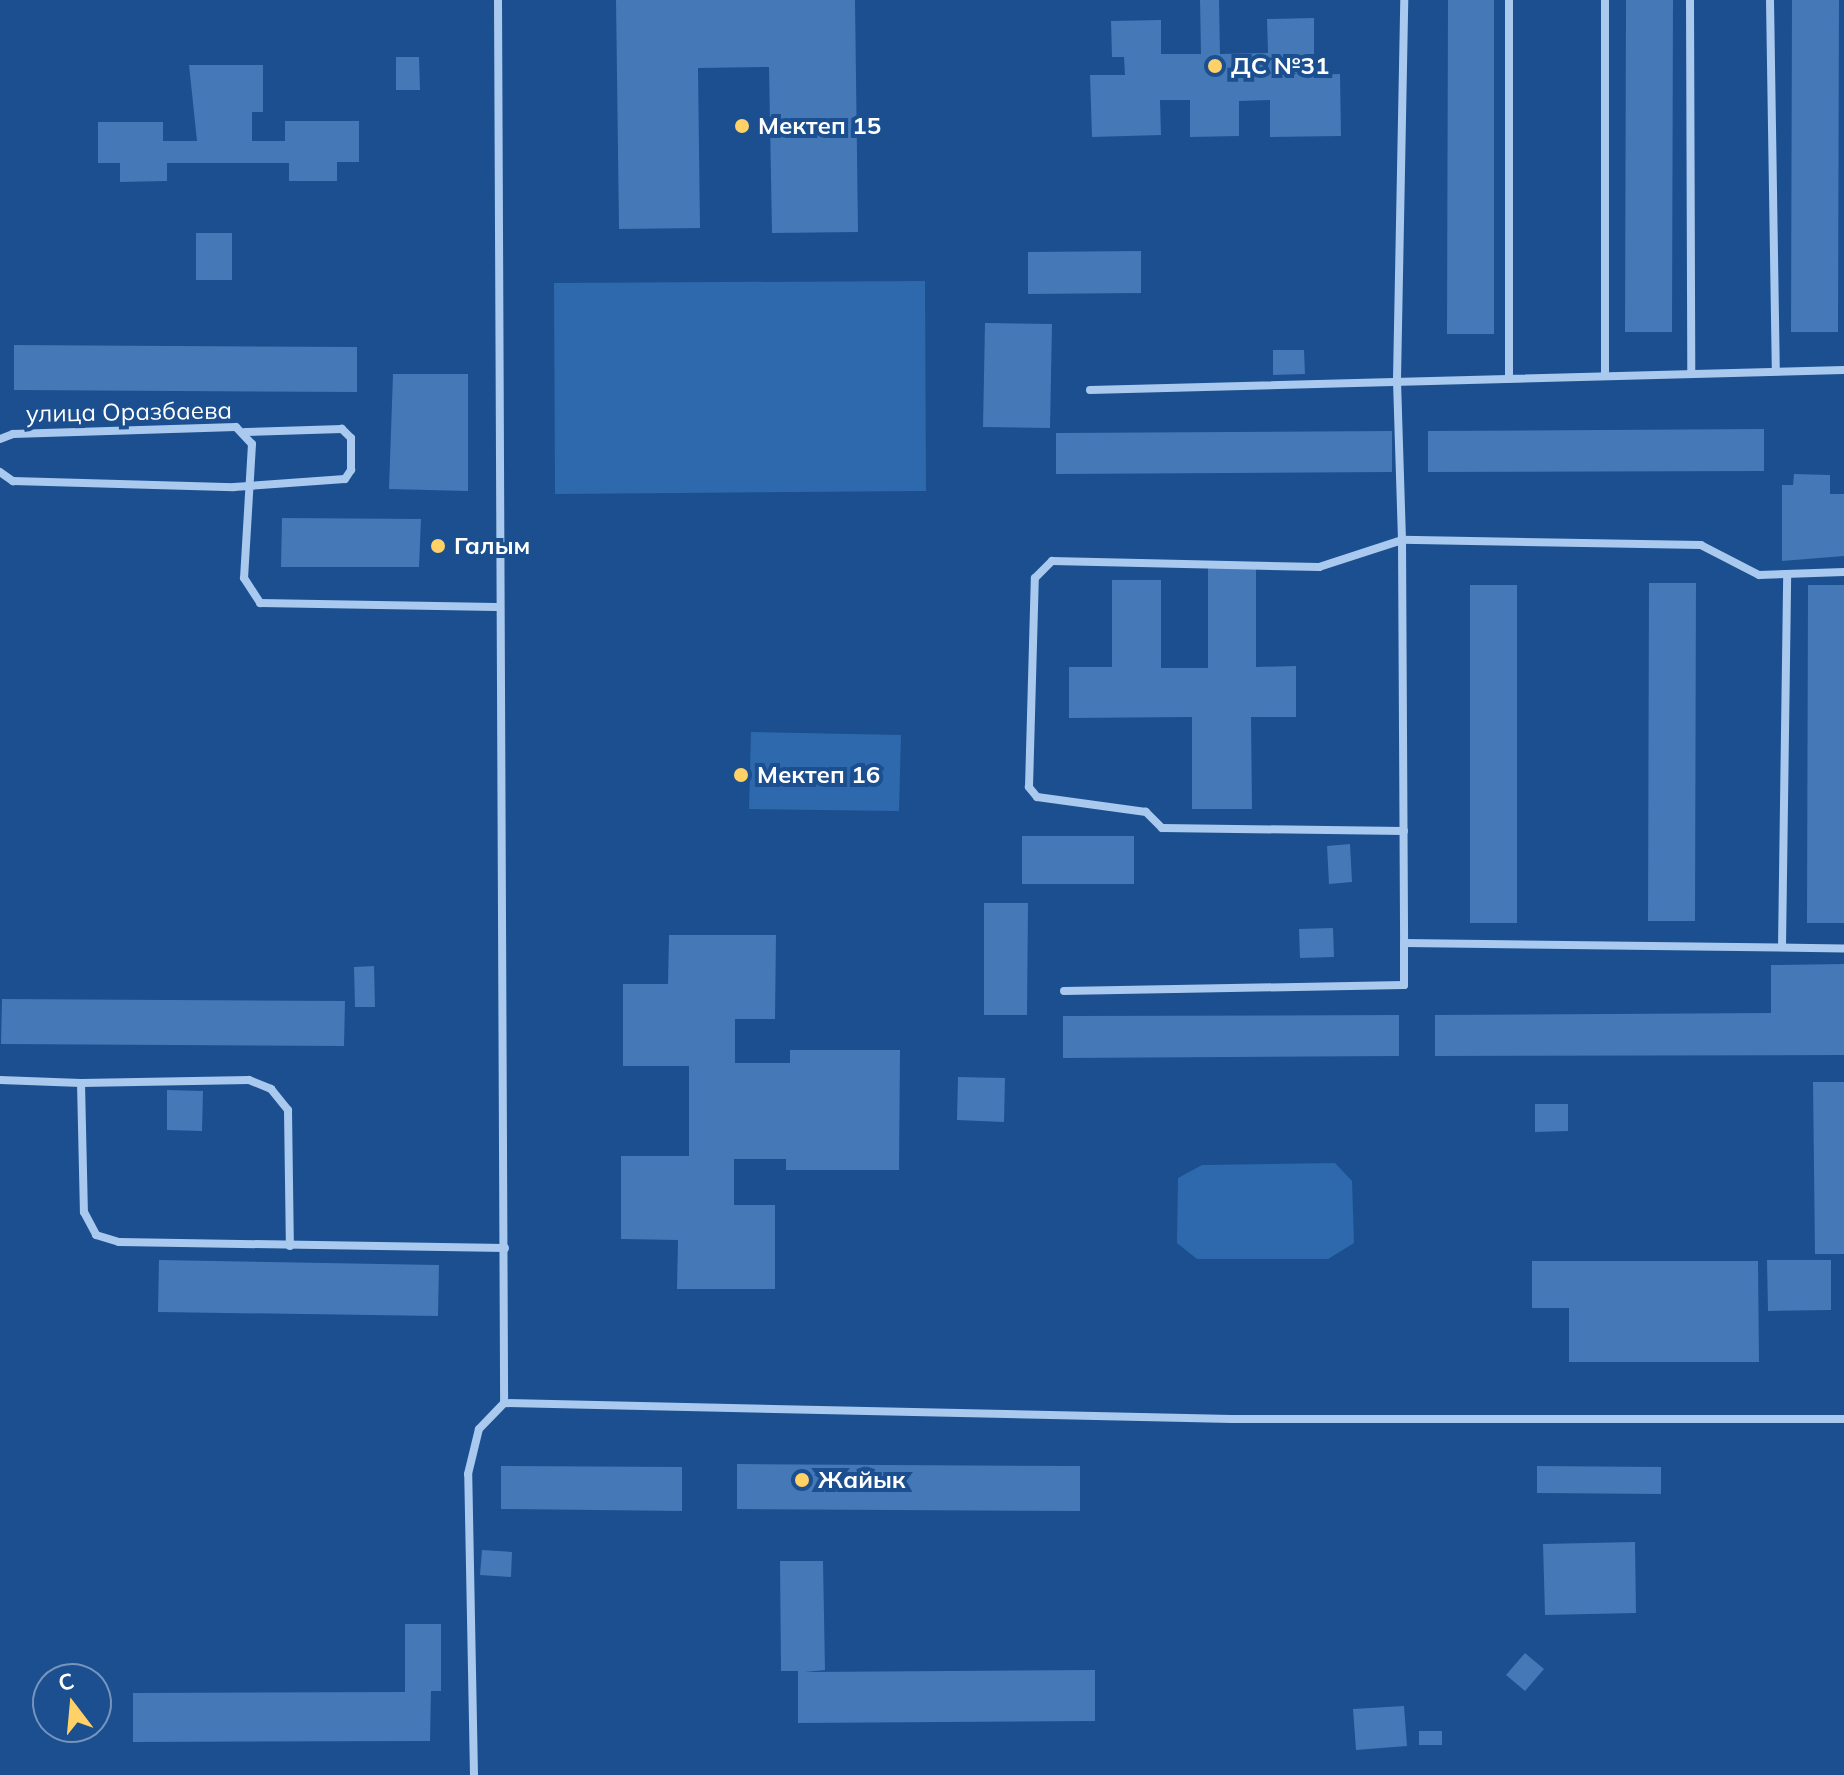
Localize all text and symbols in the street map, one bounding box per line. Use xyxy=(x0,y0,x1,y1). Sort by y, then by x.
place label: ДС №31 xyxy=(1231,52,1329,80)
marker: ДС №31 xyxy=(1206,57,1224,75)
place label: Мектеп 15 xyxy=(758,112,881,140)
marker: Мектеп 15 xyxy=(733,117,751,135)
street label: улица Оразбаева xyxy=(26,396,232,428)
place label: Галым xyxy=(454,532,530,560)
marker: Галым xyxy=(429,537,447,555)
place label: Мектеп 16 xyxy=(757,761,880,789)
marker: Мектеп 16 xyxy=(732,766,750,784)
place label: Жайык xyxy=(818,1466,906,1494)
marker: Жайык xyxy=(793,1471,811,1489)
north arrow xyxy=(32,1663,112,1743)
text: С xyxy=(55,1666,77,1697)

